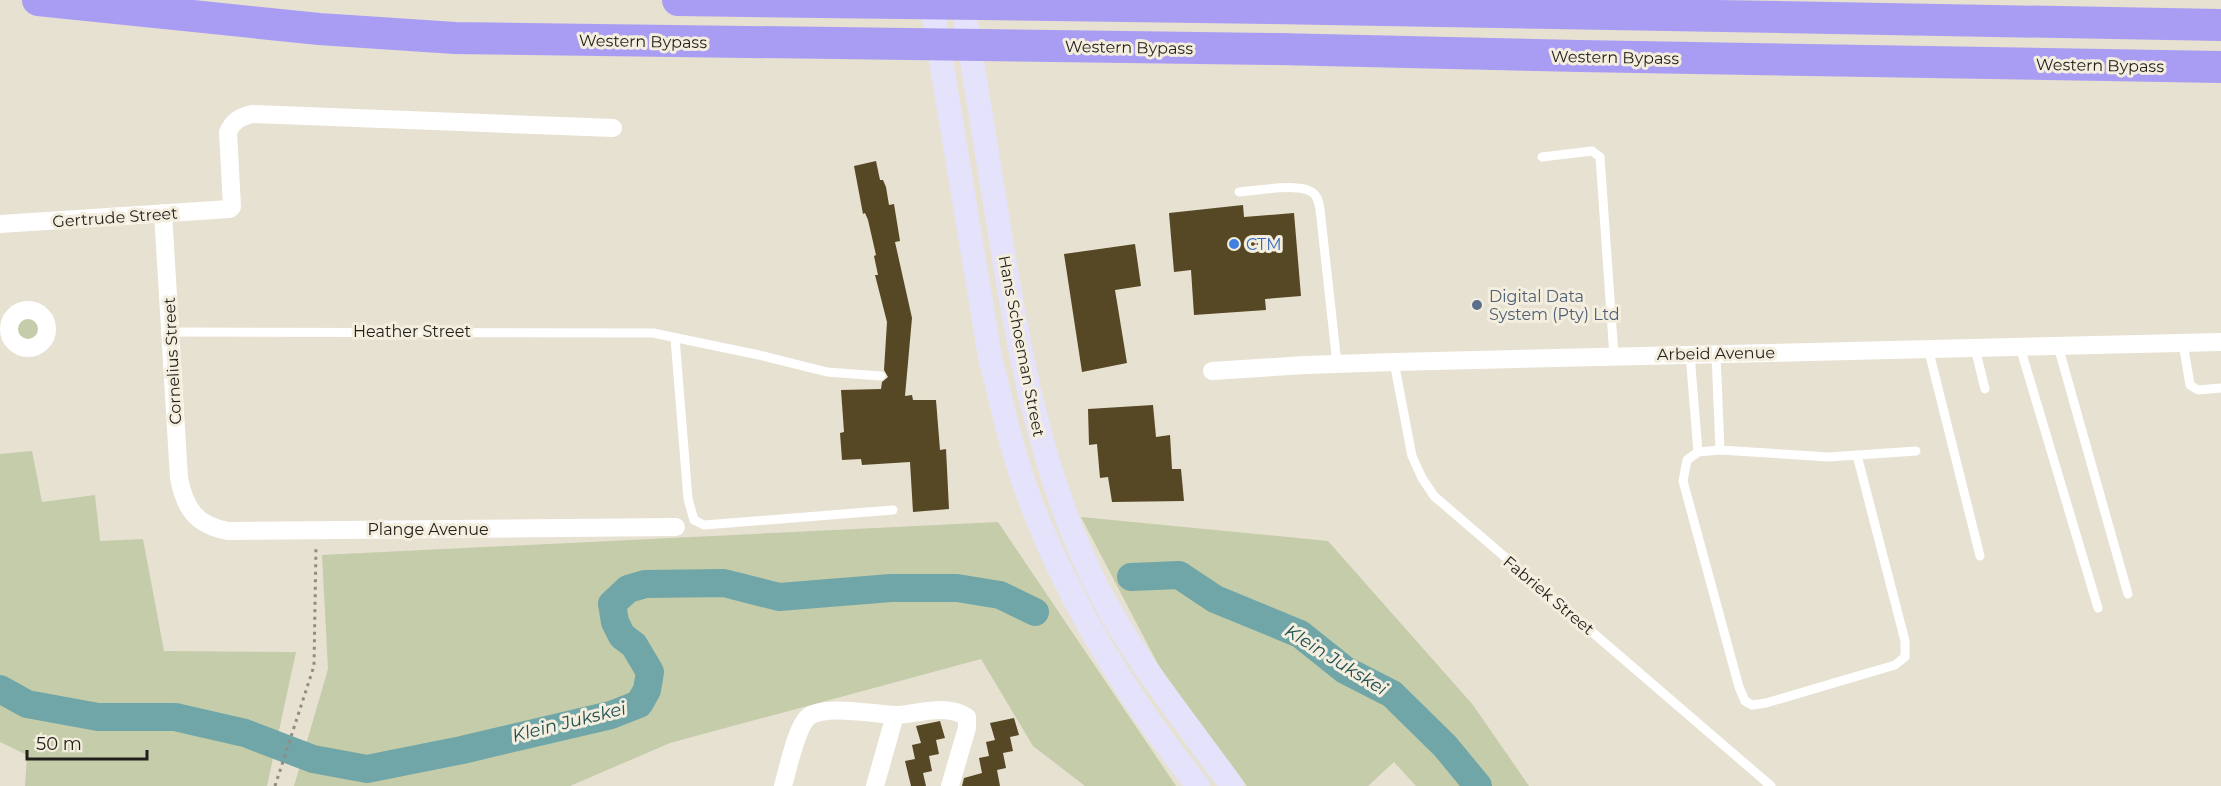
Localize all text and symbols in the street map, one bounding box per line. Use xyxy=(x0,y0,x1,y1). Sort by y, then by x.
street label: Western Bypass xyxy=(579,31,707,52)
street label: Western Bypass xyxy=(1065,37,1193,58)
street label: Western Bypass xyxy=(1551,47,1679,68)
street label: Western Bypass xyxy=(2036,55,2164,76)
street label: Gertrude Street xyxy=(52,204,179,231)
place label: CTM xyxy=(1246,235,1282,254)
marker: CTM xyxy=(1227,237,1241,251)
street label: Hans Schoeman Street xyxy=(995,254,1049,439)
place label: Digital Data System (Pty) Ltd xyxy=(1489,287,1620,324)
street label: Cornelius Street xyxy=(160,296,185,425)
marker: Digital Data System (Pty) Ltd xyxy=(1470,298,1484,312)
street label: Heather Street xyxy=(353,322,471,341)
street label: Arbeid Avenue xyxy=(1657,343,1775,364)
street label: Plange Avenue xyxy=(367,520,489,539)
street label: Fabriek Street xyxy=(1499,552,1598,639)
water label: Klein Jukskei xyxy=(1281,620,1391,700)
water label: Klein Jukskei xyxy=(510,697,628,747)
scale bar xyxy=(27,723,147,761)
text: 50 m xyxy=(36,733,82,755)

